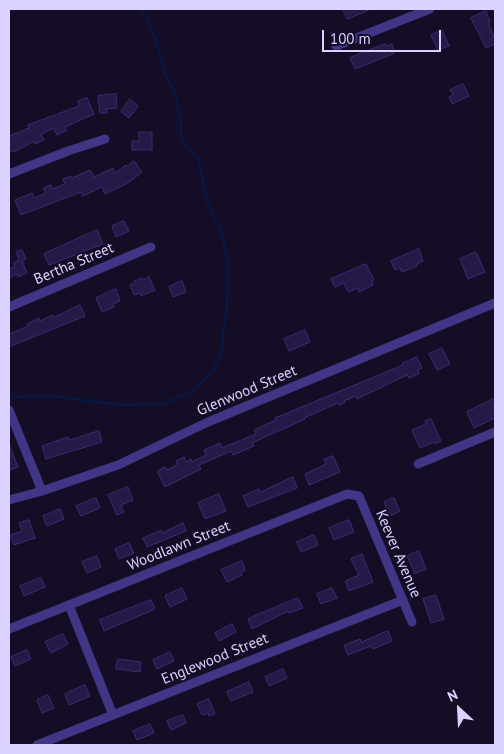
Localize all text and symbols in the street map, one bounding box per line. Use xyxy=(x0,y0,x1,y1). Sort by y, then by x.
scale bar xyxy=(324,20,443,52)
text: 100 m xyxy=(330,29,371,48)
street label: Bertha Street xyxy=(31,239,117,289)
street label: Glenwood Street xyxy=(194,362,300,420)
street label: Keever Avenue xyxy=(371,507,425,601)
street label: Woodlawn Street xyxy=(125,517,233,575)
street label: Englewood Street xyxy=(159,629,271,689)
north arrow xyxy=(434,684,484,734)
text: N xyxy=(445,685,461,706)

